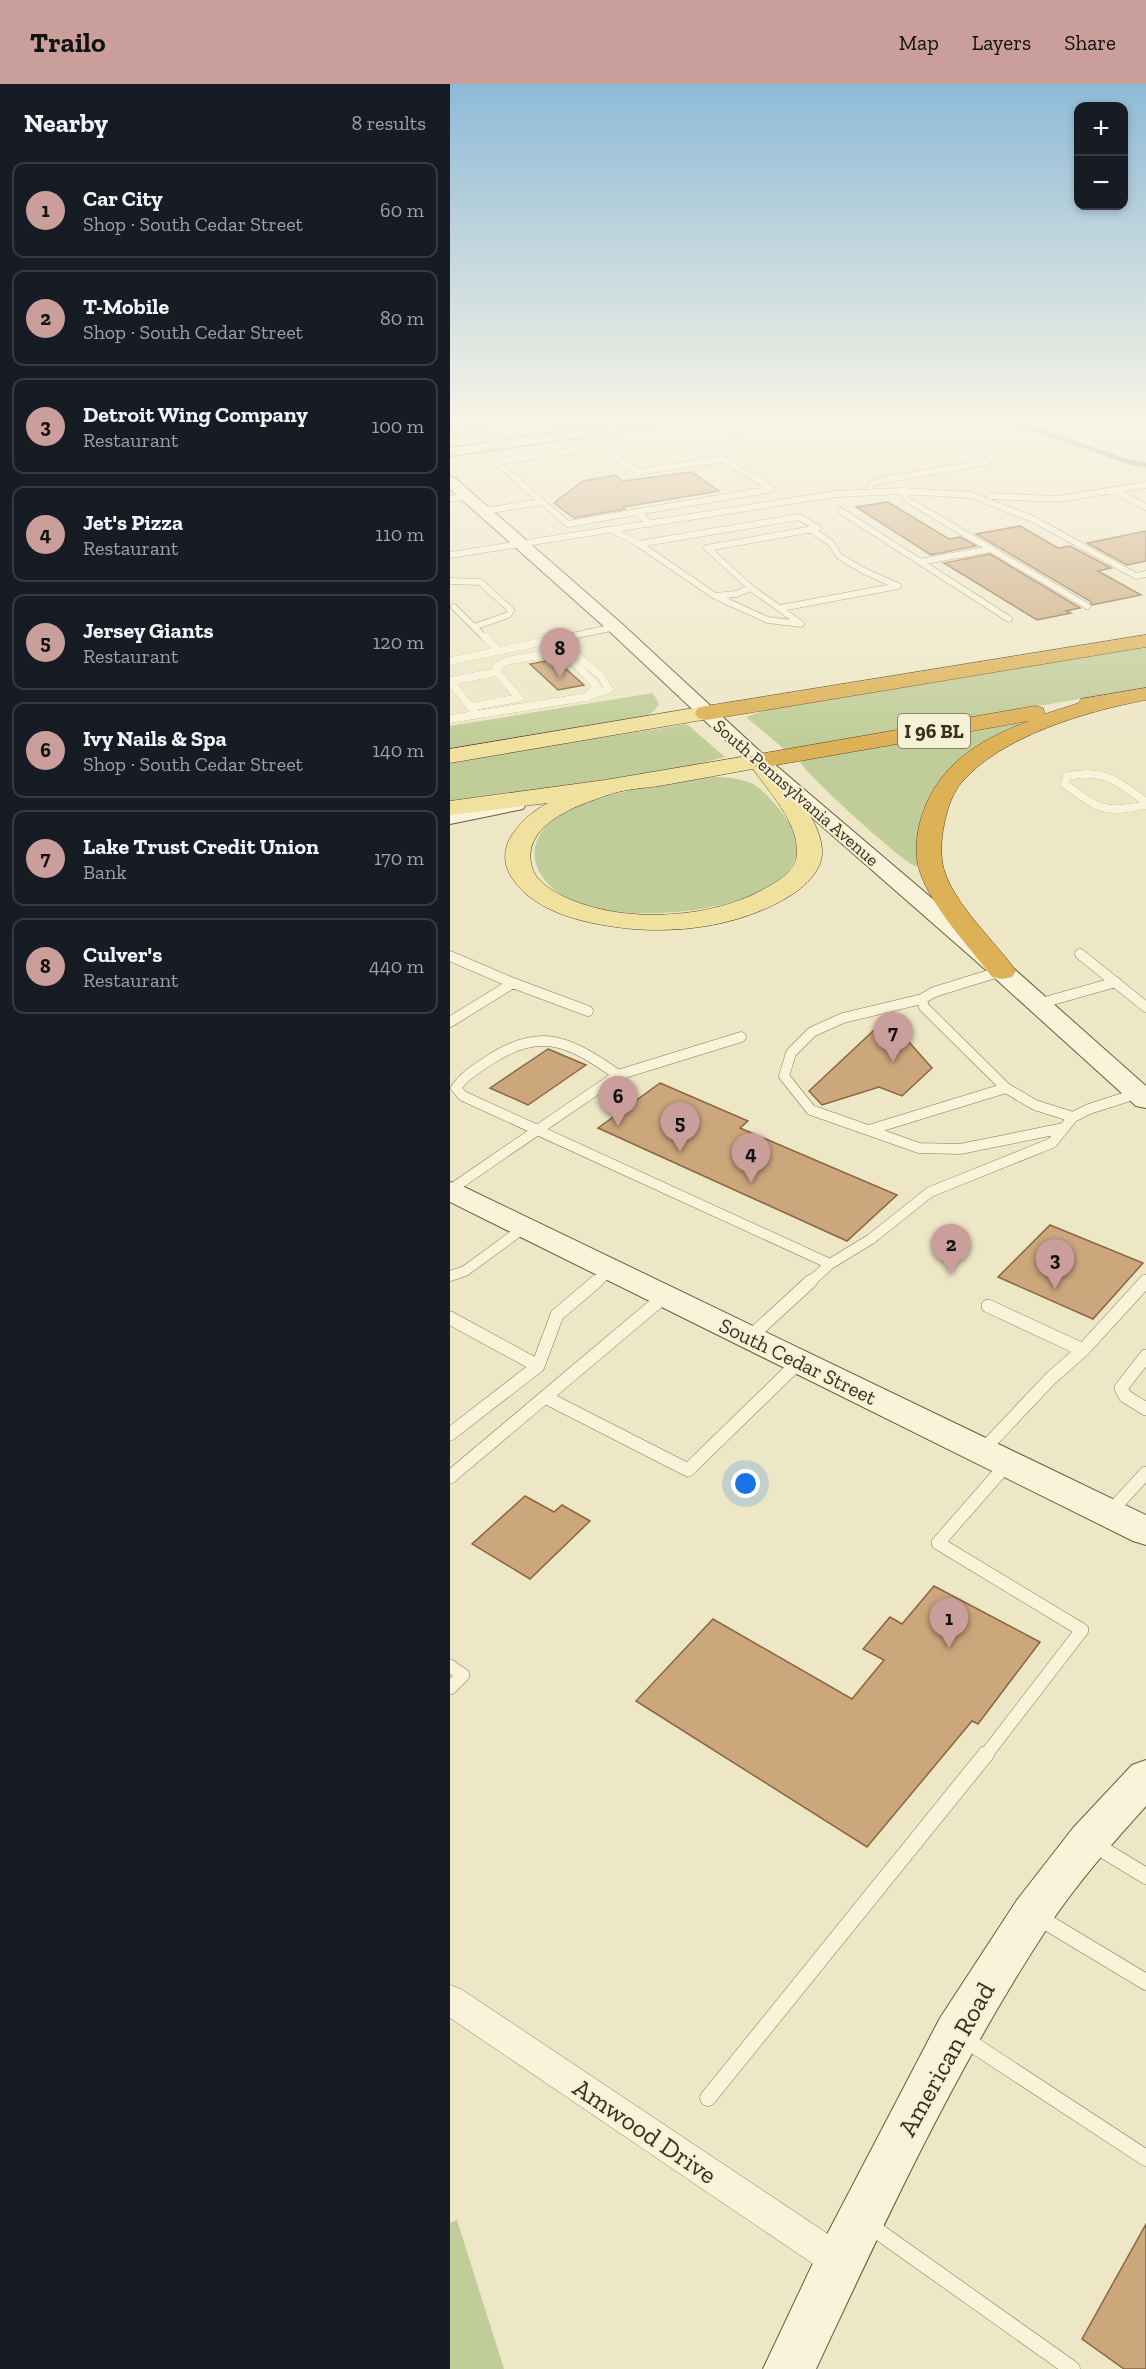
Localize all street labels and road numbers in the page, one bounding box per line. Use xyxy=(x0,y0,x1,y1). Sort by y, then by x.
road number: I 96 BL xyxy=(898,714,970,748)
street label: South Pennsylvania Avenue xyxy=(709,715,883,871)
street label: South Cedar Street xyxy=(715,1312,881,1410)
street label: American Road xyxy=(891,1976,1001,2142)
street label: Amwood Drive xyxy=(567,2071,723,2191)

